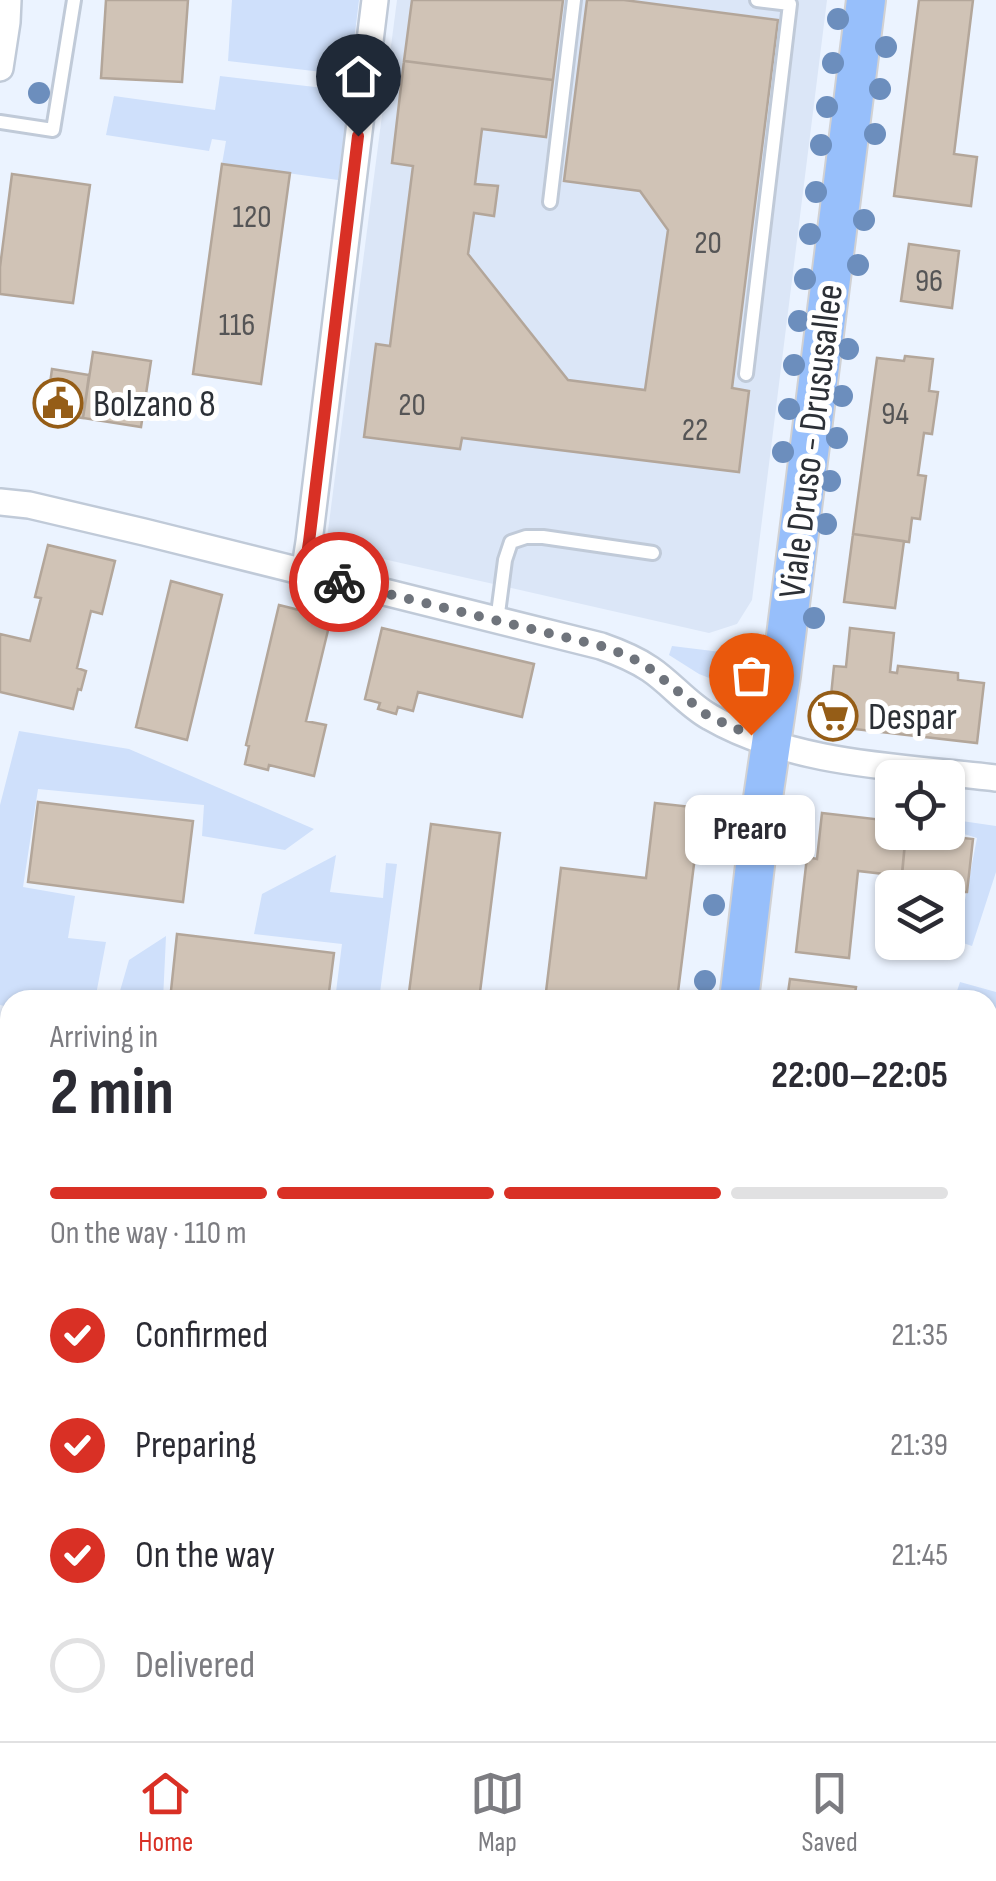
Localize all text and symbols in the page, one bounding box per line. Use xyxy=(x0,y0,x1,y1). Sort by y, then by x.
pin xyxy=(316,34,401,137)
icon: home xyxy=(331,49,386,104)
house number: 120 xyxy=(232,198,272,237)
house number: 20 xyxy=(694,224,722,263)
house number: 96 xyxy=(915,262,943,301)
street label: Viale Druso - Drususallee xyxy=(770,282,853,601)
house number: 116 xyxy=(219,306,255,345)
public building icon: Bolzano 8 xyxy=(32,377,84,429)
place label: Bolzano 8 xyxy=(93,382,216,427)
house number: 20 xyxy=(398,386,426,425)
house number: 94 xyxy=(881,395,909,434)
house number: 22 xyxy=(682,411,708,450)
courier xyxy=(289,532,389,632)
icon: bike xyxy=(312,555,367,610)
pin xyxy=(709,633,794,736)
icon: bag xyxy=(724,648,779,703)
supermarket icon: Despar xyxy=(807,690,859,742)
place label: Despar xyxy=(868,695,957,740)
map controls xyxy=(875,760,965,960)
button: locate xyxy=(875,760,965,850)
callout: Prearo xyxy=(686,795,816,865)
text: Prearo xyxy=(713,810,787,849)
button: layers xyxy=(875,870,965,960)
text: Arriving in xyxy=(50,1018,158,1057)
text: 22:00–22:05 xyxy=(771,1053,948,1098)
text: 2 min xyxy=(50,1055,174,1133)
text: On the way · 110 m xyxy=(50,1214,247,1253)
icon: check xyxy=(50,1308,105,1363)
text: Confirmed xyxy=(135,1313,268,1358)
text: 21:35 xyxy=(891,1316,948,1355)
icon: check xyxy=(50,1418,105,1473)
text: Preparing xyxy=(135,1423,256,1468)
text: 21:39 xyxy=(890,1426,948,1465)
icon: check xyxy=(50,1528,105,1583)
text: On the way xyxy=(135,1533,275,1578)
text: 21:45 xyxy=(891,1536,948,1575)
text: Delivered xyxy=(135,1643,255,1688)
tab: Home xyxy=(138,1766,193,1859)
tab: Map xyxy=(470,1766,525,1859)
tab: Saved xyxy=(802,1766,858,1859)

